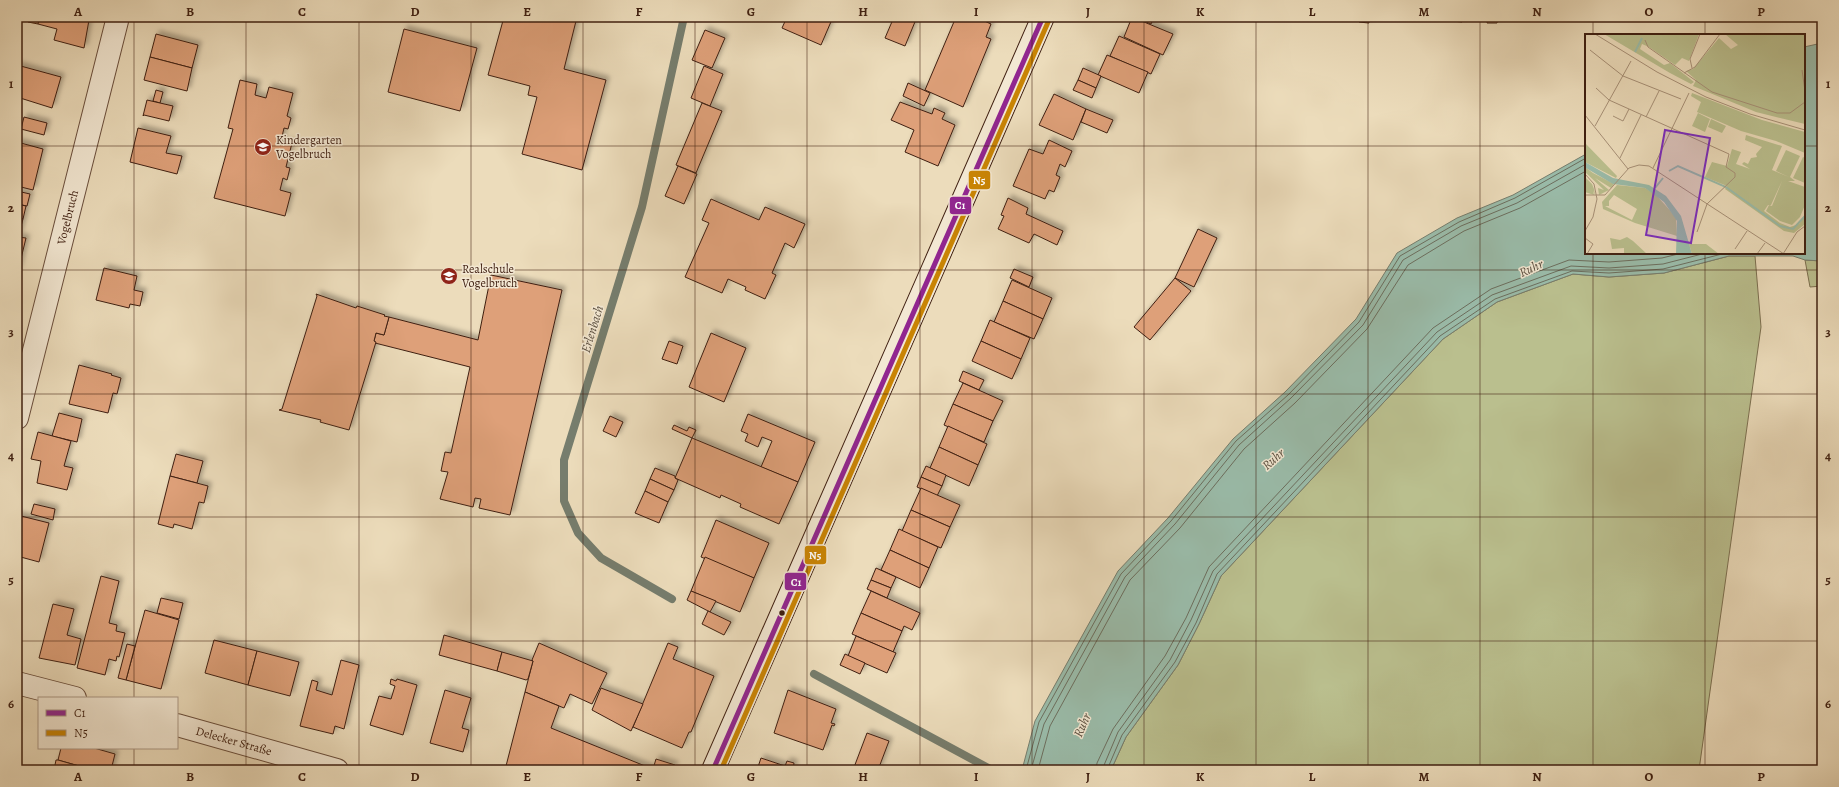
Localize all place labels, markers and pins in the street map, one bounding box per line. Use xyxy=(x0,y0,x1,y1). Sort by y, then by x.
place label: Kindergarten Vogelbruch xyxy=(275,132,342,162)
school or university icon: Kindergarten Vogelbruch xyxy=(253,137,273,157)
place label: Realschule Vogelbruch xyxy=(461,261,518,291)
school or university icon: Realschule Vogelbruch xyxy=(439,266,459,286)
unlabelled marker xyxy=(777,608,787,618)

